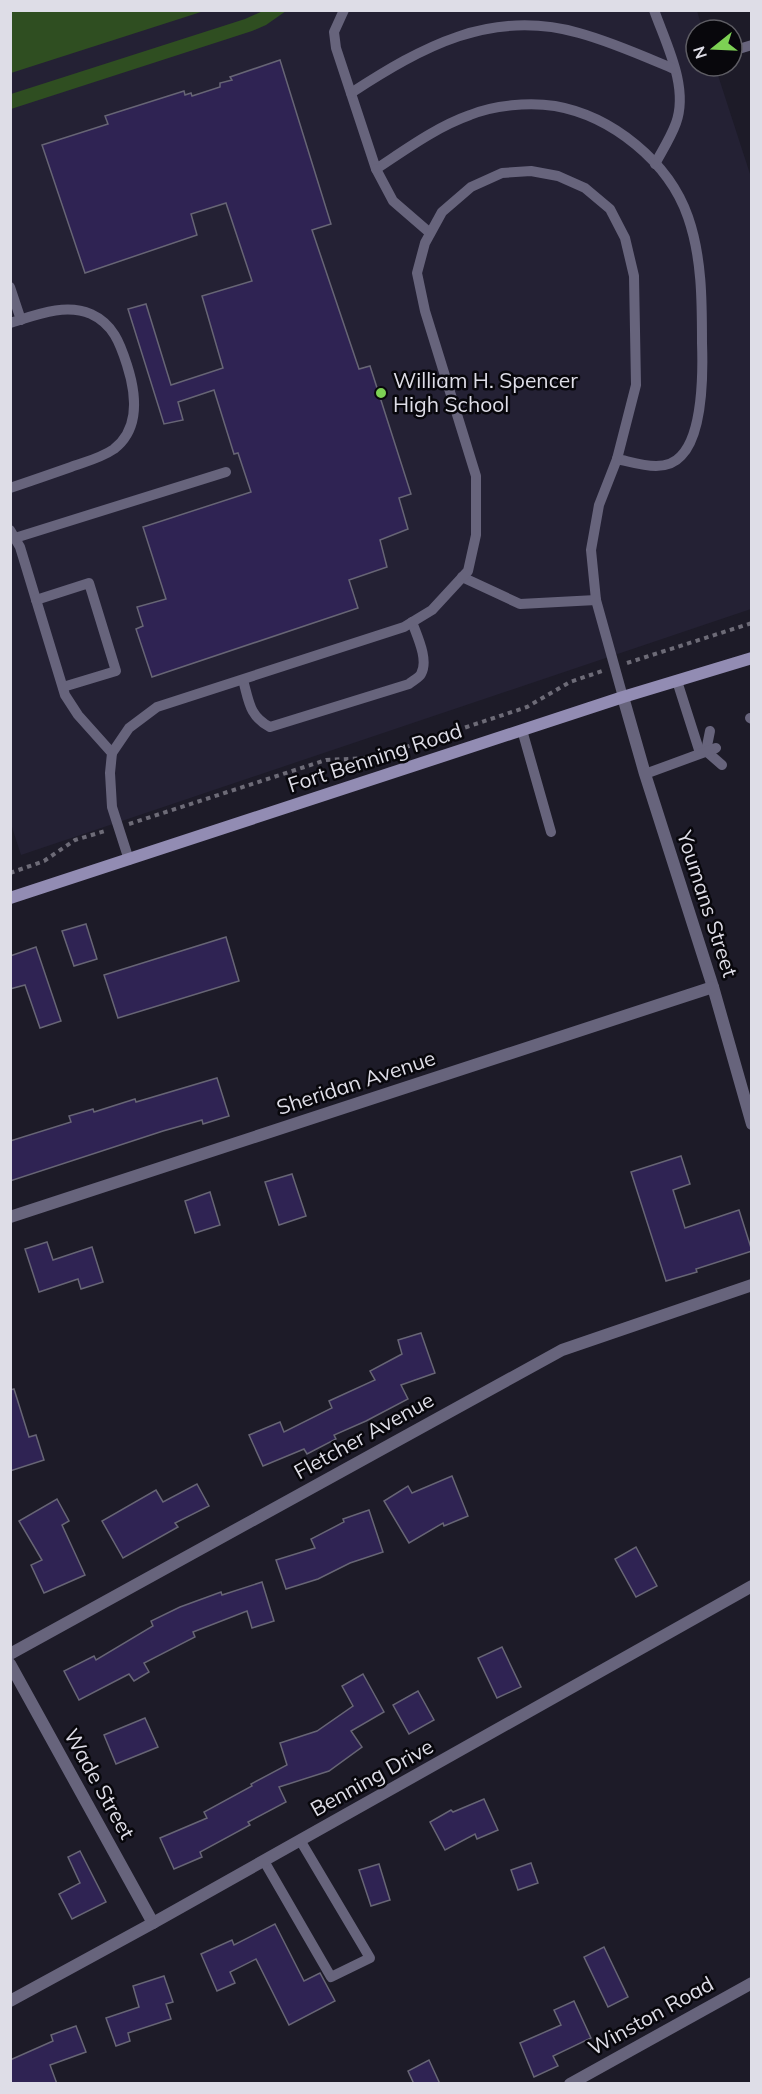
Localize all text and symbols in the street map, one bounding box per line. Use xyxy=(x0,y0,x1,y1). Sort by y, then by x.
north arrow xyxy=(684,18,744,78)
text: N xyxy=(688,44,711,61)
place label: William H. Spencer High School xyxy=(393,367,578,417)
marker: William H. Spencer High School xyxy=(374,386,388,400)
street label: Fort Benning Road xyxy=(284,717,465,797)
street label: Youmans Street xyxy=(672,826,744,980)
street label: Sheridan Avenue xyxy=(273,1044,438,1120)
street label: Fletcher Avenue xyxy=(289,1386,438,1484)
street label: Wade Street xyxy=(59,1724,141,1843)
street label: Benning Drive xyxy=(306,1733,438,1822)
street label: Winston Road xyxy=(583,1970,718,2060)

